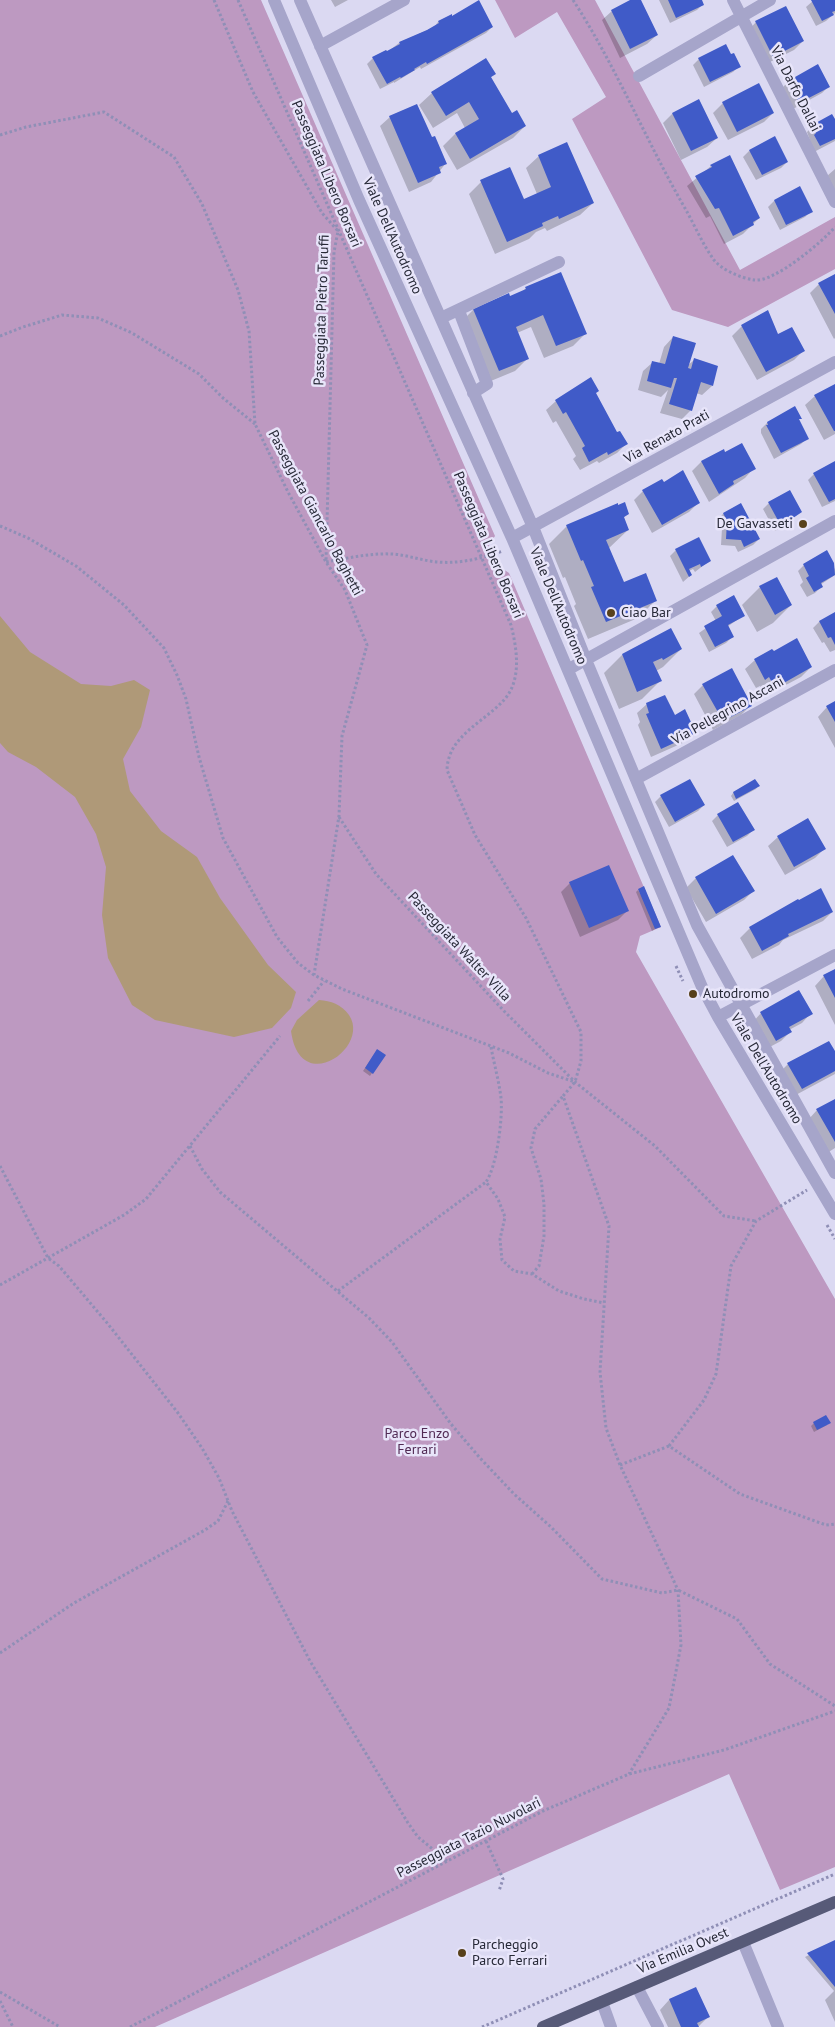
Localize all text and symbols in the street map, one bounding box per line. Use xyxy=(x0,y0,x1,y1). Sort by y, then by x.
street label: Via Darfo Dallai xyxy=(766,43,824,135)
street label: Passeggiata Libero Borsari xyxy=(287,98,365,250)
street label: Viale Dell'Autodromo xyxy=(359,175,425,297)
street label: Passeggiata Pietro Taruffi xyxy=(311,234,333,386)
street label: Via Renato Prati xyxy=(621,407,713,467)
street label: Passeggiata Giancarlo Baghetti xyxy=(264,427,366,599)
street label: Passeggiata Libero Borsari xyxy=(449,469,527,621)
place label: De Gavasseti xyxy=(716,516,793,532)
marker: De Gavasseti xyxy=(797,518,809,530)
street label: Viale Dell'Autodromo xyxy=(526,545,590,667)
place label: Ciao Bar xyxy=(621,605,671,621)
marker: Ciao Bar xyxy=(605,607,617,619)
street label: Via Pellegrino Ascani xyxy=(669,673,787,749)
street label: Passeggiata Walter Villa xyxy=(404,889,514,1005)
place label: Autodromo xyxy=(703,986,769,1002)
marker: Autodromo xyxy=(687,988,699,1000)
street label: Viale Dell'Autodromo xyxy=(726,1011,806,1127)
park label: Parco Enzo Ferrari xyxy=(385,1426,449,1458)
street label: Passeggiata Tazio Nuvolari xyxy=(394,1794,544,1882)
street label: Via Emilia Ovest xyxy=(635,1924,731,1978)
place label: Parcheggio Parco Ferrari xyxy=(472,1937,548,1970)
marker: Parcheggio Parco Ferrari xyxy=(456,1947,468,1959)

